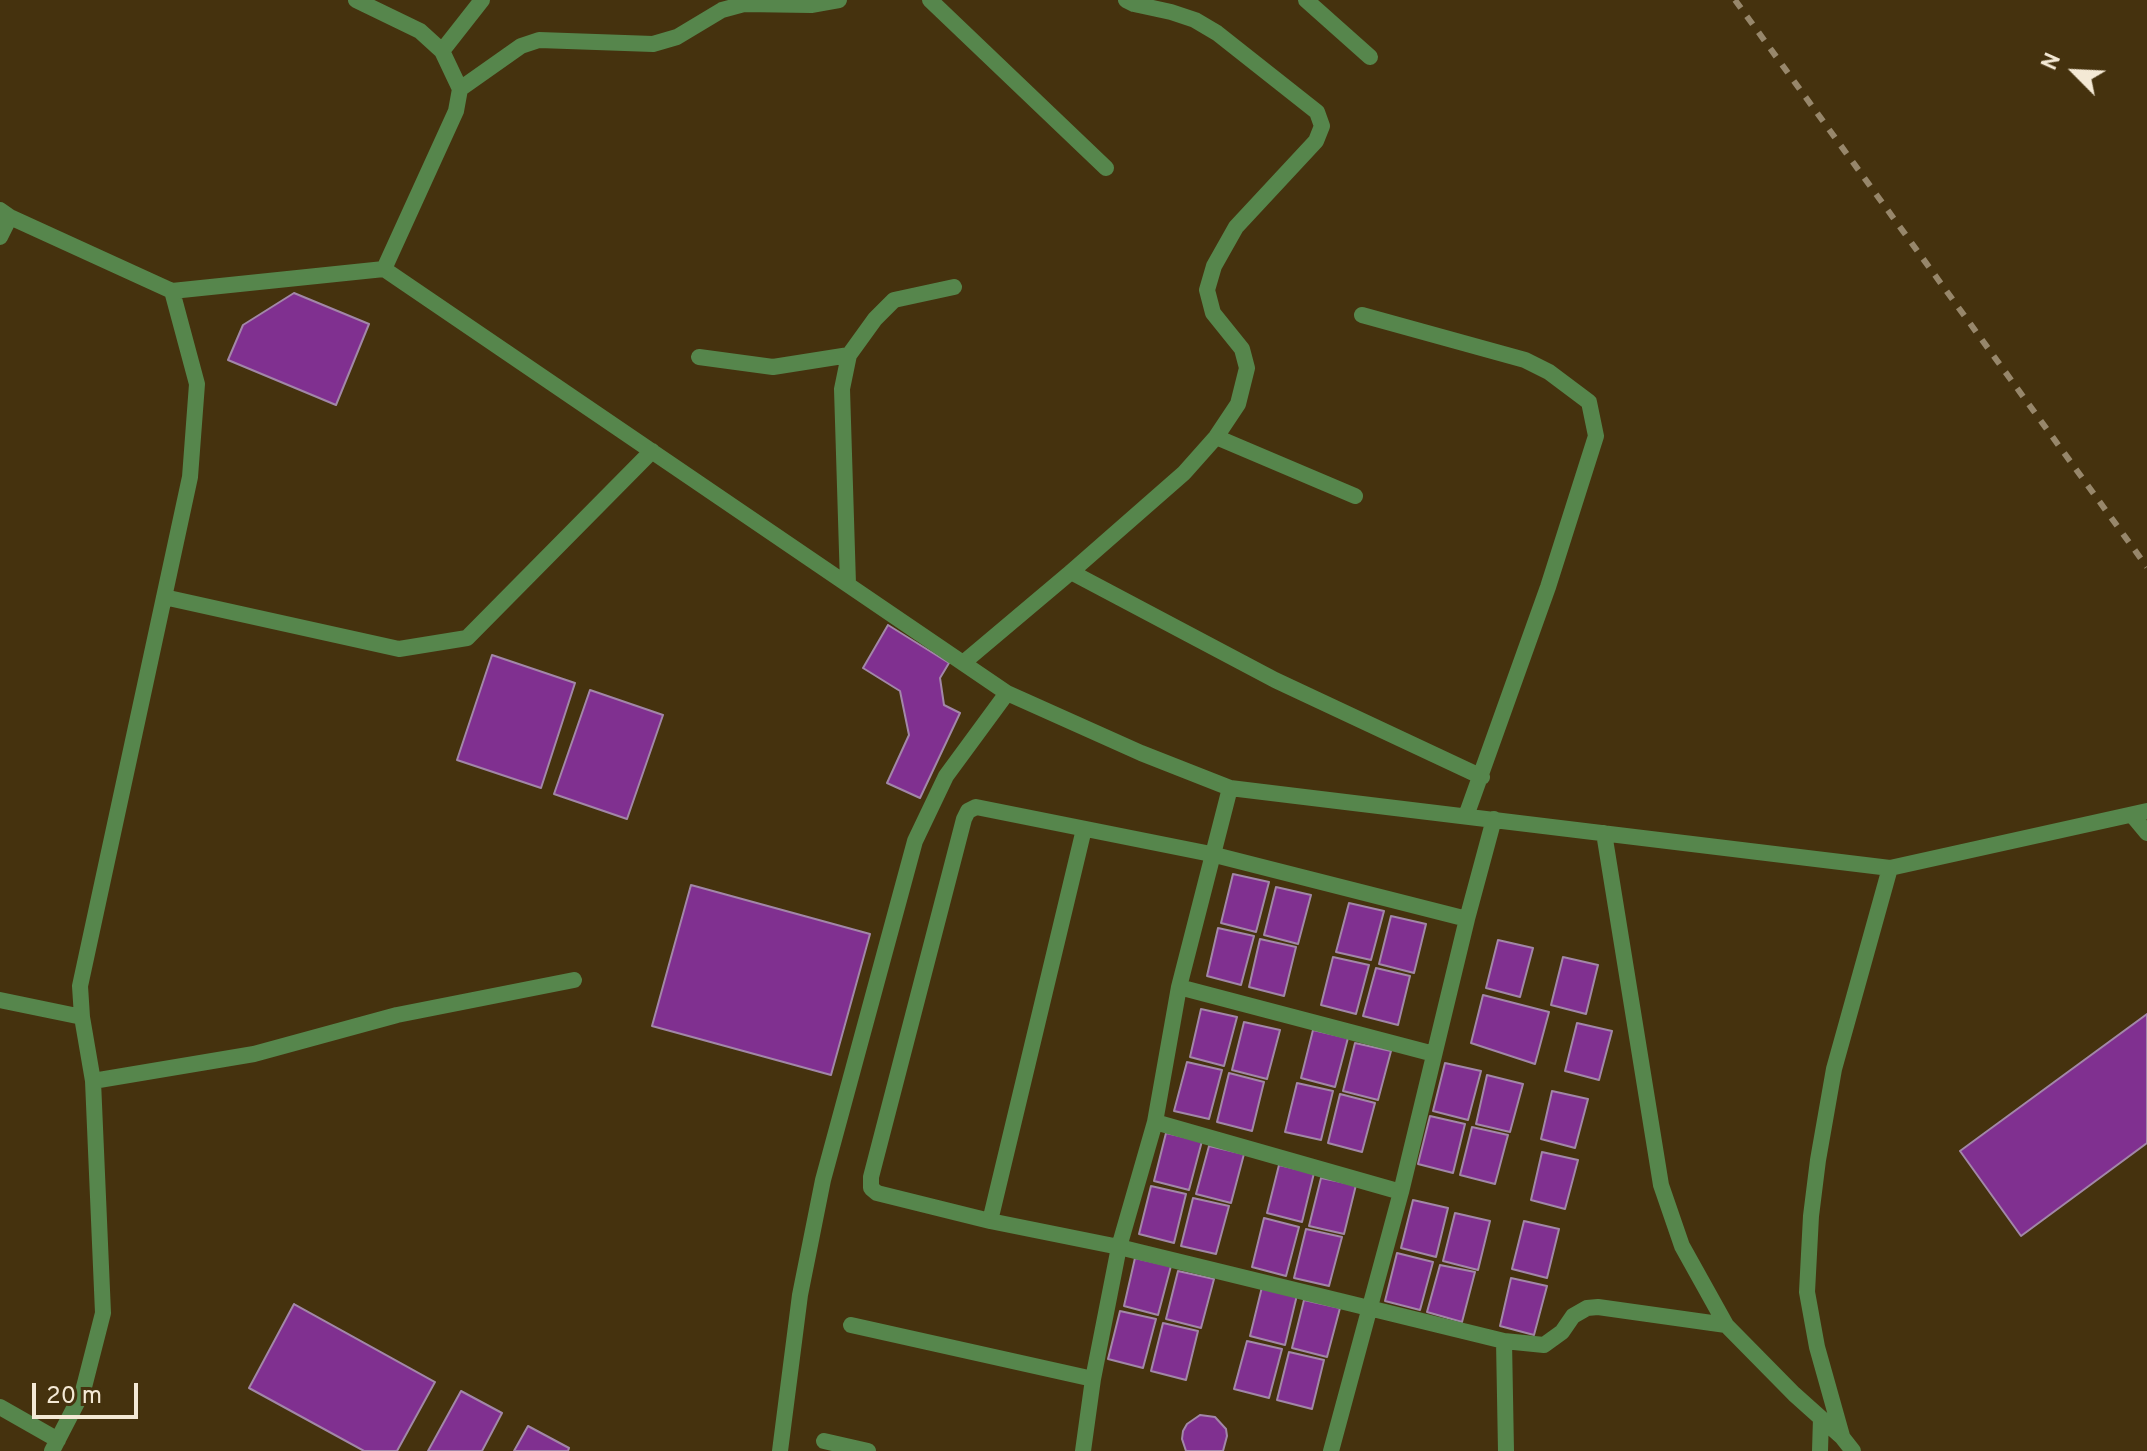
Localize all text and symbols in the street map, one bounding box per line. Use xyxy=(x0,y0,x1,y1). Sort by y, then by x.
north arrow xyxy=(2035,32,2115,112)
text: N xyxy=(2037,49,2068,75)
scale bar xyxy=(36,1367,142,1417)
text: 20 m xyxy=(46,1382,102,1412)

